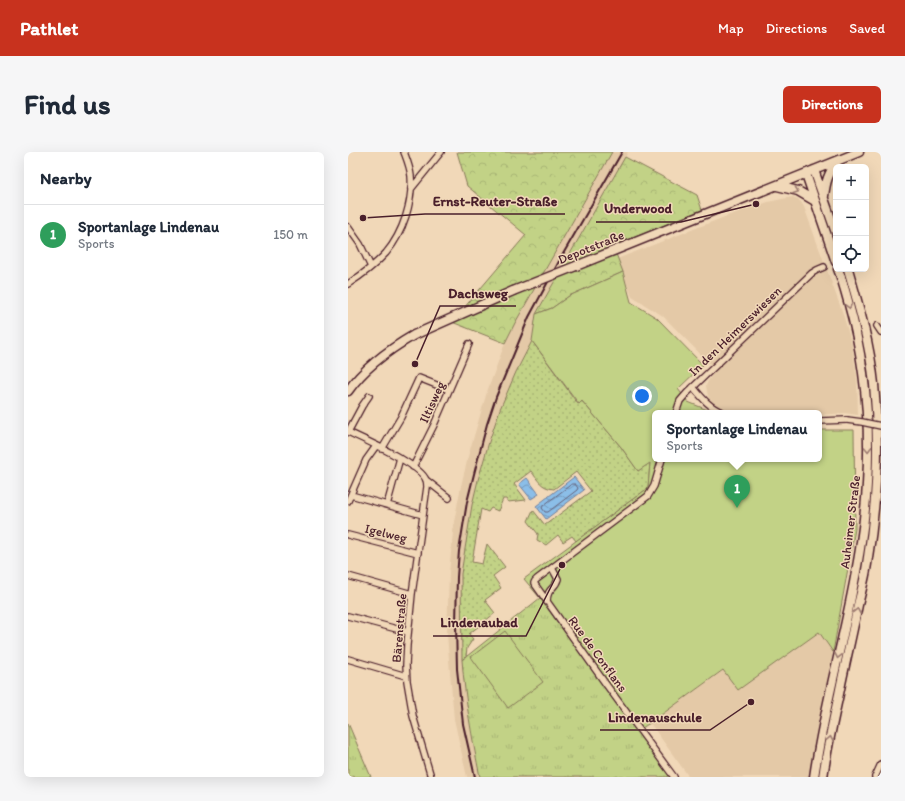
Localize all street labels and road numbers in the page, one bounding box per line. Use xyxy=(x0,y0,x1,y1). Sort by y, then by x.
street label: Depotstraße xyxy=(556,227,626,267)
street label: In den Heimerswiesen xyxy=(686,283,785,379)
street label: Iltisweg xyxy=(416,378,448,425)
street label: Auheimer Straße xyxy=(837,474,863,570)
street label: Igelweg xyxy=(363,521,409,546)
street label: Bärenstraße xyxy=(388,593,410,663)
street label: Rue de Conflans xyxy=(565,613,631,695)

